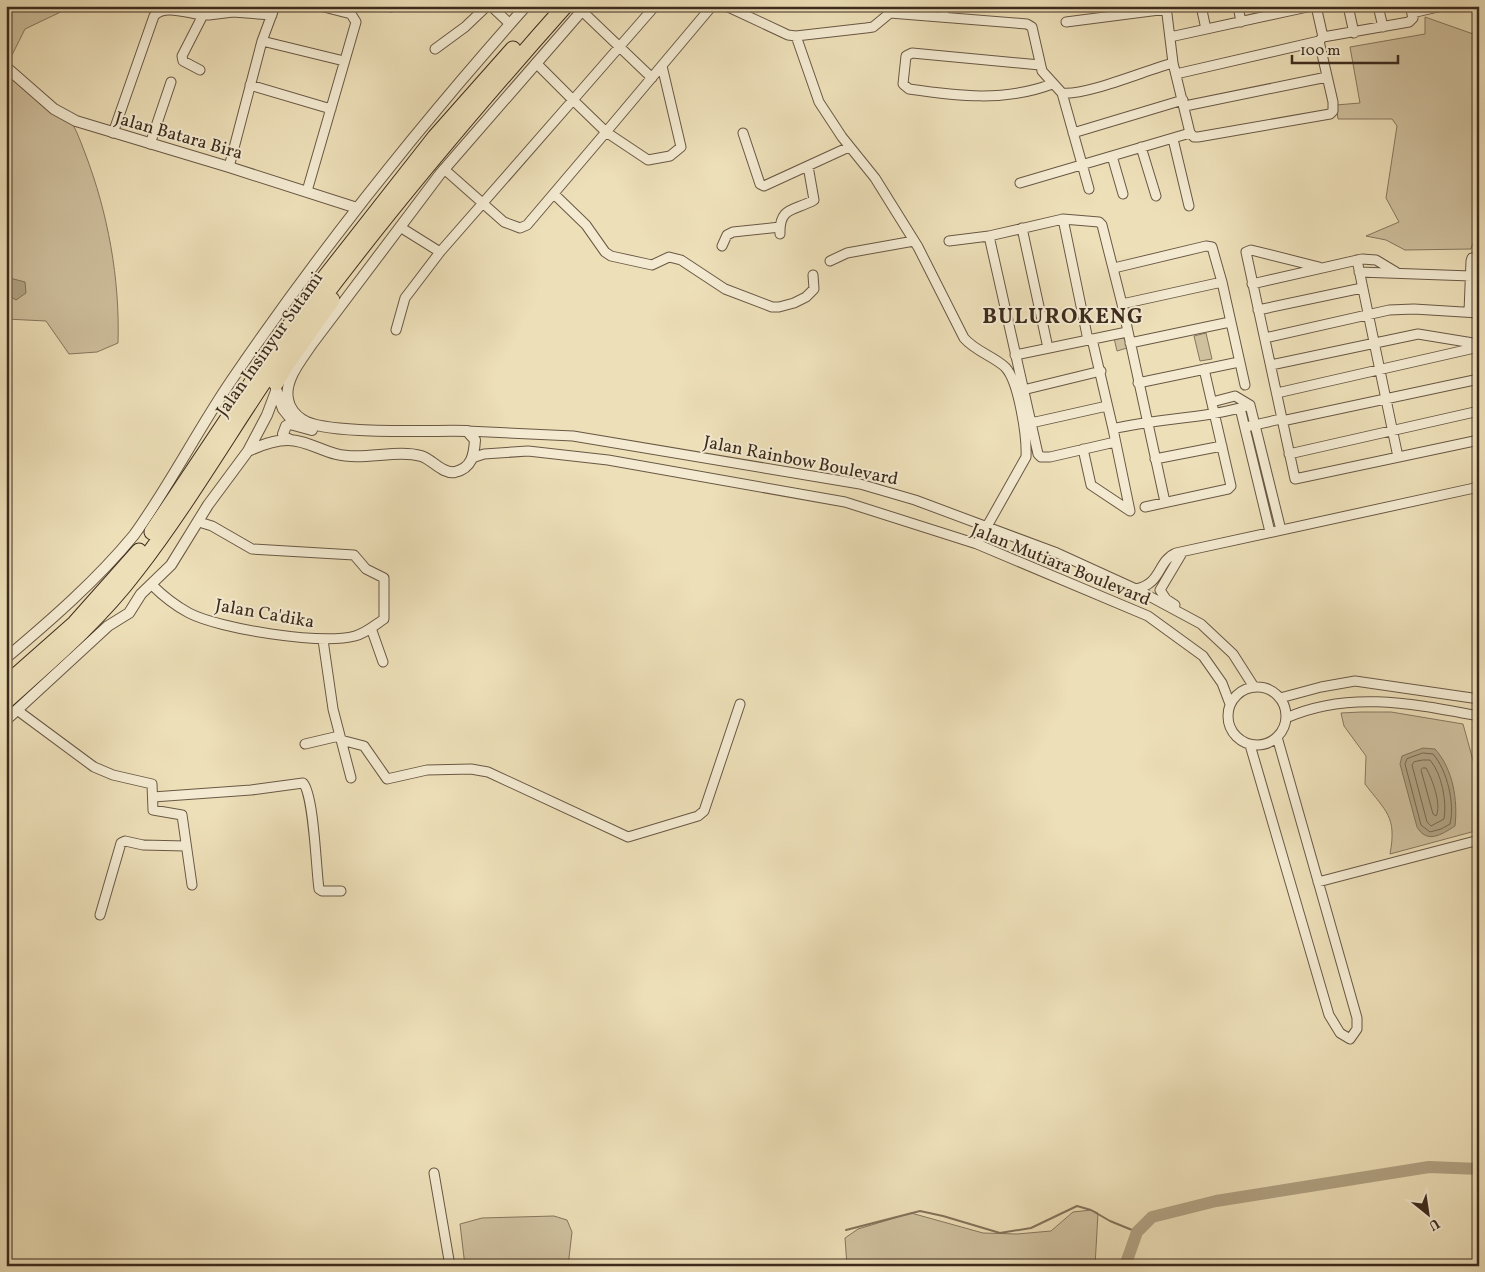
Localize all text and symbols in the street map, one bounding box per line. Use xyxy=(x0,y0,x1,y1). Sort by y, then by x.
scale bar xyxy=(1292,32,1399,64)
text: 100 m xyxy=(1300,41,1340,62)
street label: Jalan Batara Bira xyxy=(112,106,246,167)
street label: Jalan Insinyur Sutami xyxy=(211,267,330,422)
district label: BULUROKENG xyxy=(982,302,1144,333)
street label: Jalan Rainbow Boulevard xyxy=(701,430,900,493)
street label: Jalan Mutiara Boulevard xyxy=(967,518,1154,613)
street label: Jalan Ca'dika xyxy=(213,593,316,635)
north arrow xyxy=(1402,1190,1452,1240)
text: U xyxy=(1425,1213,1443,1235)

